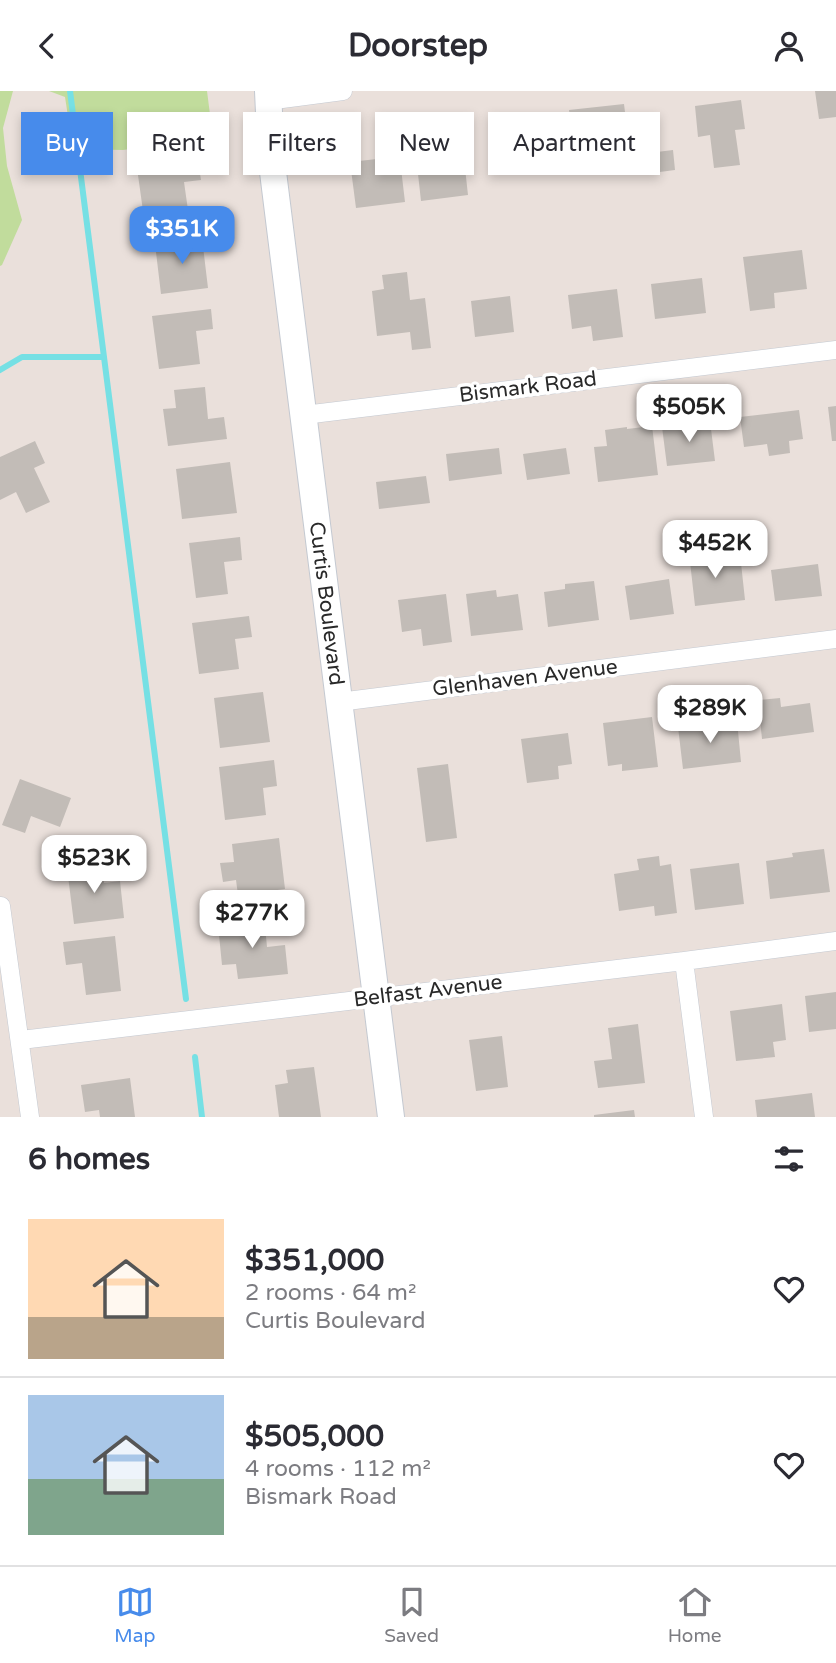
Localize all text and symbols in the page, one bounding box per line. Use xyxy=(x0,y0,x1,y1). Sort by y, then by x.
icon: back xyxy=(28,27,66,65)
text: Doorstep xyxy=(348,27,488,65)
icon: person xyxy=(770,27,808,65)
chip: Buy xyxy=(21,112,113,175)
chip: Rent xyxy=(127,112,229,175)
chip: Filters xyxy=(243,112,361,175)
chip: New xyxy=(375,112,474,175)
chip: Apartment xyxy=(488,112,660,175)
pin: $351K xyxy=(133,207,231,266)
text: $351K xyxy=(146,215,218,243)
street label: Bismark Road xyxy=(458,366,598,408)
pin: $505K xyxy=(640,385,738,444)
text: $505K xyxy=(653,393,725,421)
street label: Curtis Boulevard xyxy=(304,520,349,687)
pin: $452K xyxy=(666,521,764,580)
text: $452K xyxy=(679,529,751,557)
street label: Glenhaven Avenue xyxy=(431,654,619,702)
pin: $289K xyxy=(661,685,759,745)
text: $289K xyxy=(674,694,746,722)
pin: $523K xyxy=(45,835,143,895)
text: $523K xyxy=(58,844,130,872)
pin: $277K xyxy=(203,891,301,950)
text: $277K xyxy=(216,899,288,927)
street label: Belfast Avenue xyxy=(352,969,504,1013)
icon: filters xyxy=(770,1140,808,1178)
text: 6 homes xyxy=(28,1141,150,1178)
text: $351,000 xyxy=(245,1242,384,1279)
icon: home xyxy=(84,1247,168,1331)
icon: heart xyxy=(770,1270,808,1308)
text: 2 rooms · 64 m² xyxy=(245,1279,416,1307)
text: Curtis Boulevard xyxy=(245,1307,425,1335)
text: $505,000 xyxy=(245,1418,384,1455)
icon: home xyxy=(84,1423,168,1507)
icon: heart xyxy=(770,1446,808,1484)
text: 4 rooms · 112 m² xyxy=(245,1455,431,1483)
text: Bismark Road xyxy=(245,1483,397,1511)
tab: Map xyxy=(114,1583,155,1647)
tab: Saved xyxy=(384,1583,439,1647)
tab: Home xyxy=(668,1583,722,1647)

